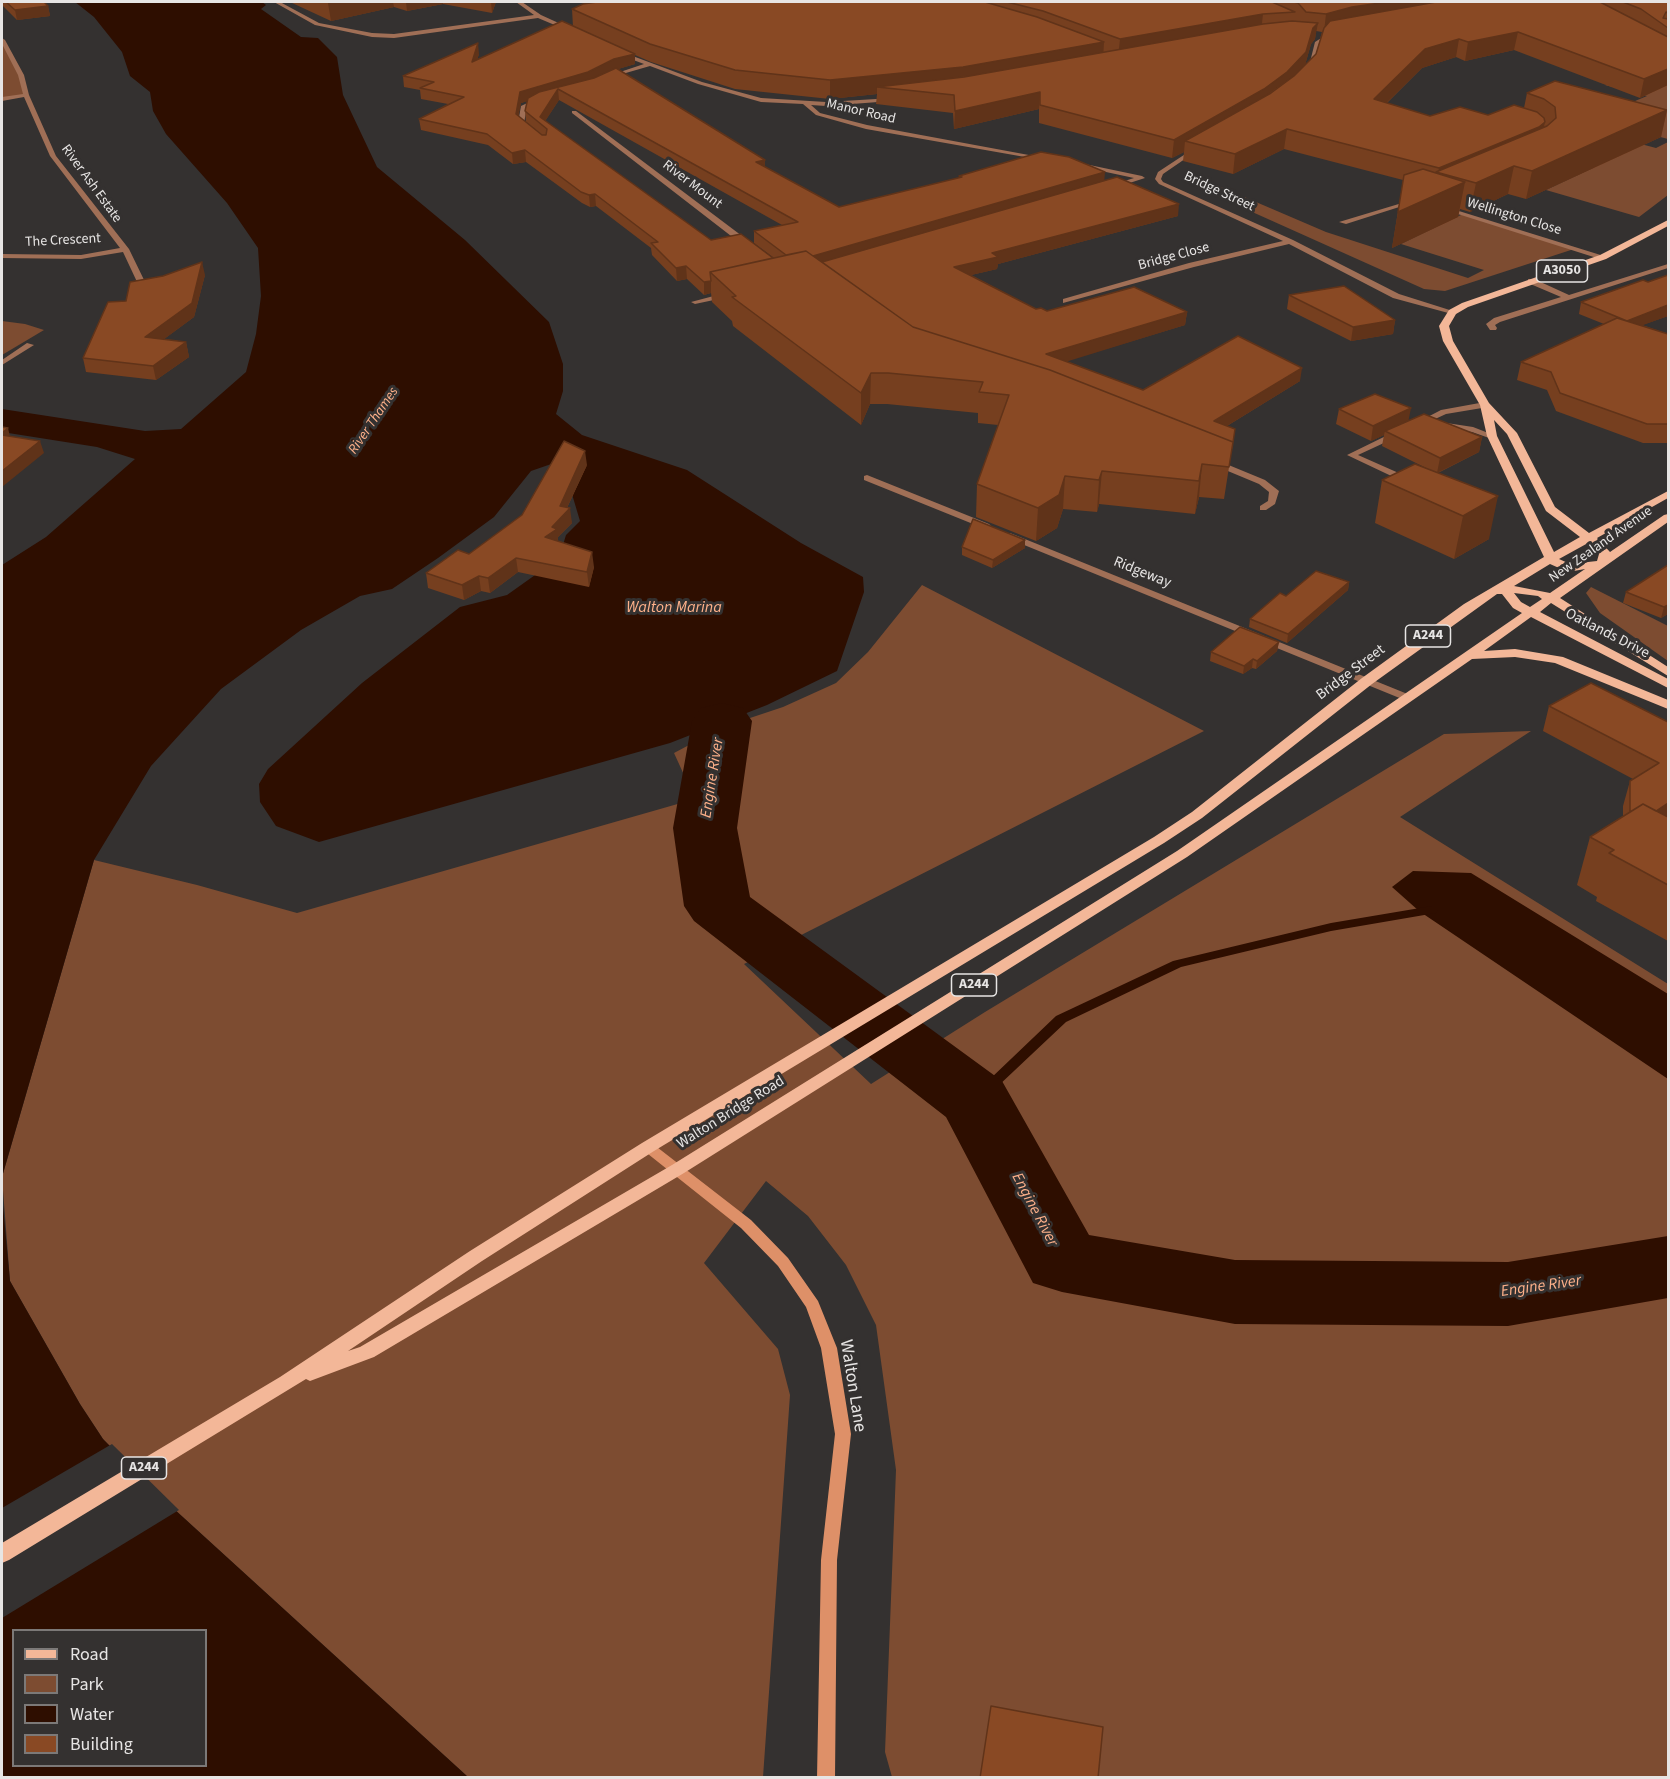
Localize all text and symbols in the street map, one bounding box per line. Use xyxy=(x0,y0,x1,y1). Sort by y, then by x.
street label: Manor Road xyxy=(825,96,897,128)
street label: River Ash Estate xyxy=(57,142,125,226)
street label: River Mount xyxy=(659,157,725,213)
street label: Bridge Street xyxy=(1181,168,1257,216)
street label: Wellington Close xyxy=(1465,195,1563,239)
street label: The Crescent xyxy=(25,231,101,251)
street label: Bridge Close xyxy=(1137,239,1211,275)
road number: A3050 xyxy=(1536,260,1588,282)
water label: River Thames xyxy=(345,384,403,458)
street label: New Zealand Avenue xyxy=(1546,503,1656,587)
street label: Ridgeway xyxy=(1111,553,1173,593)
water label: Walton Marina xyxy=(626,598,722,618)
street label: Oatlands Drive xyxy=(1562,605,1652,663)
road number: A244 xyxy=(1406,625,1450,647)
street label: Bridge Street xyxy=(1313,641,1389,705)
water label: Engine River xyxy=(697,737,729,819)
road number: A244 xyxy=(952,974,996,996)
street label: Walton Bridge Road xyxy=(674,1073,788,1153)
water label: Engine River xyxy=(1007,1170,1061,1250)
water label: Engine River xyxy=(1500,1272,1582,1302)
street label: Walton Lane xyxy=(834,1338,870,1434)
road number: A244 xyxy=(122,1457,166,1479)
legend xyxy=(12,1629,207,1767)
text: Road xyxy=(70,1642,109,1667)
text: Park xyxy=(70,1672,104,1697)
text: Water xyxy=(70,1702,114,1727)
text: Building xyxy=(70,1732,133,1757)

